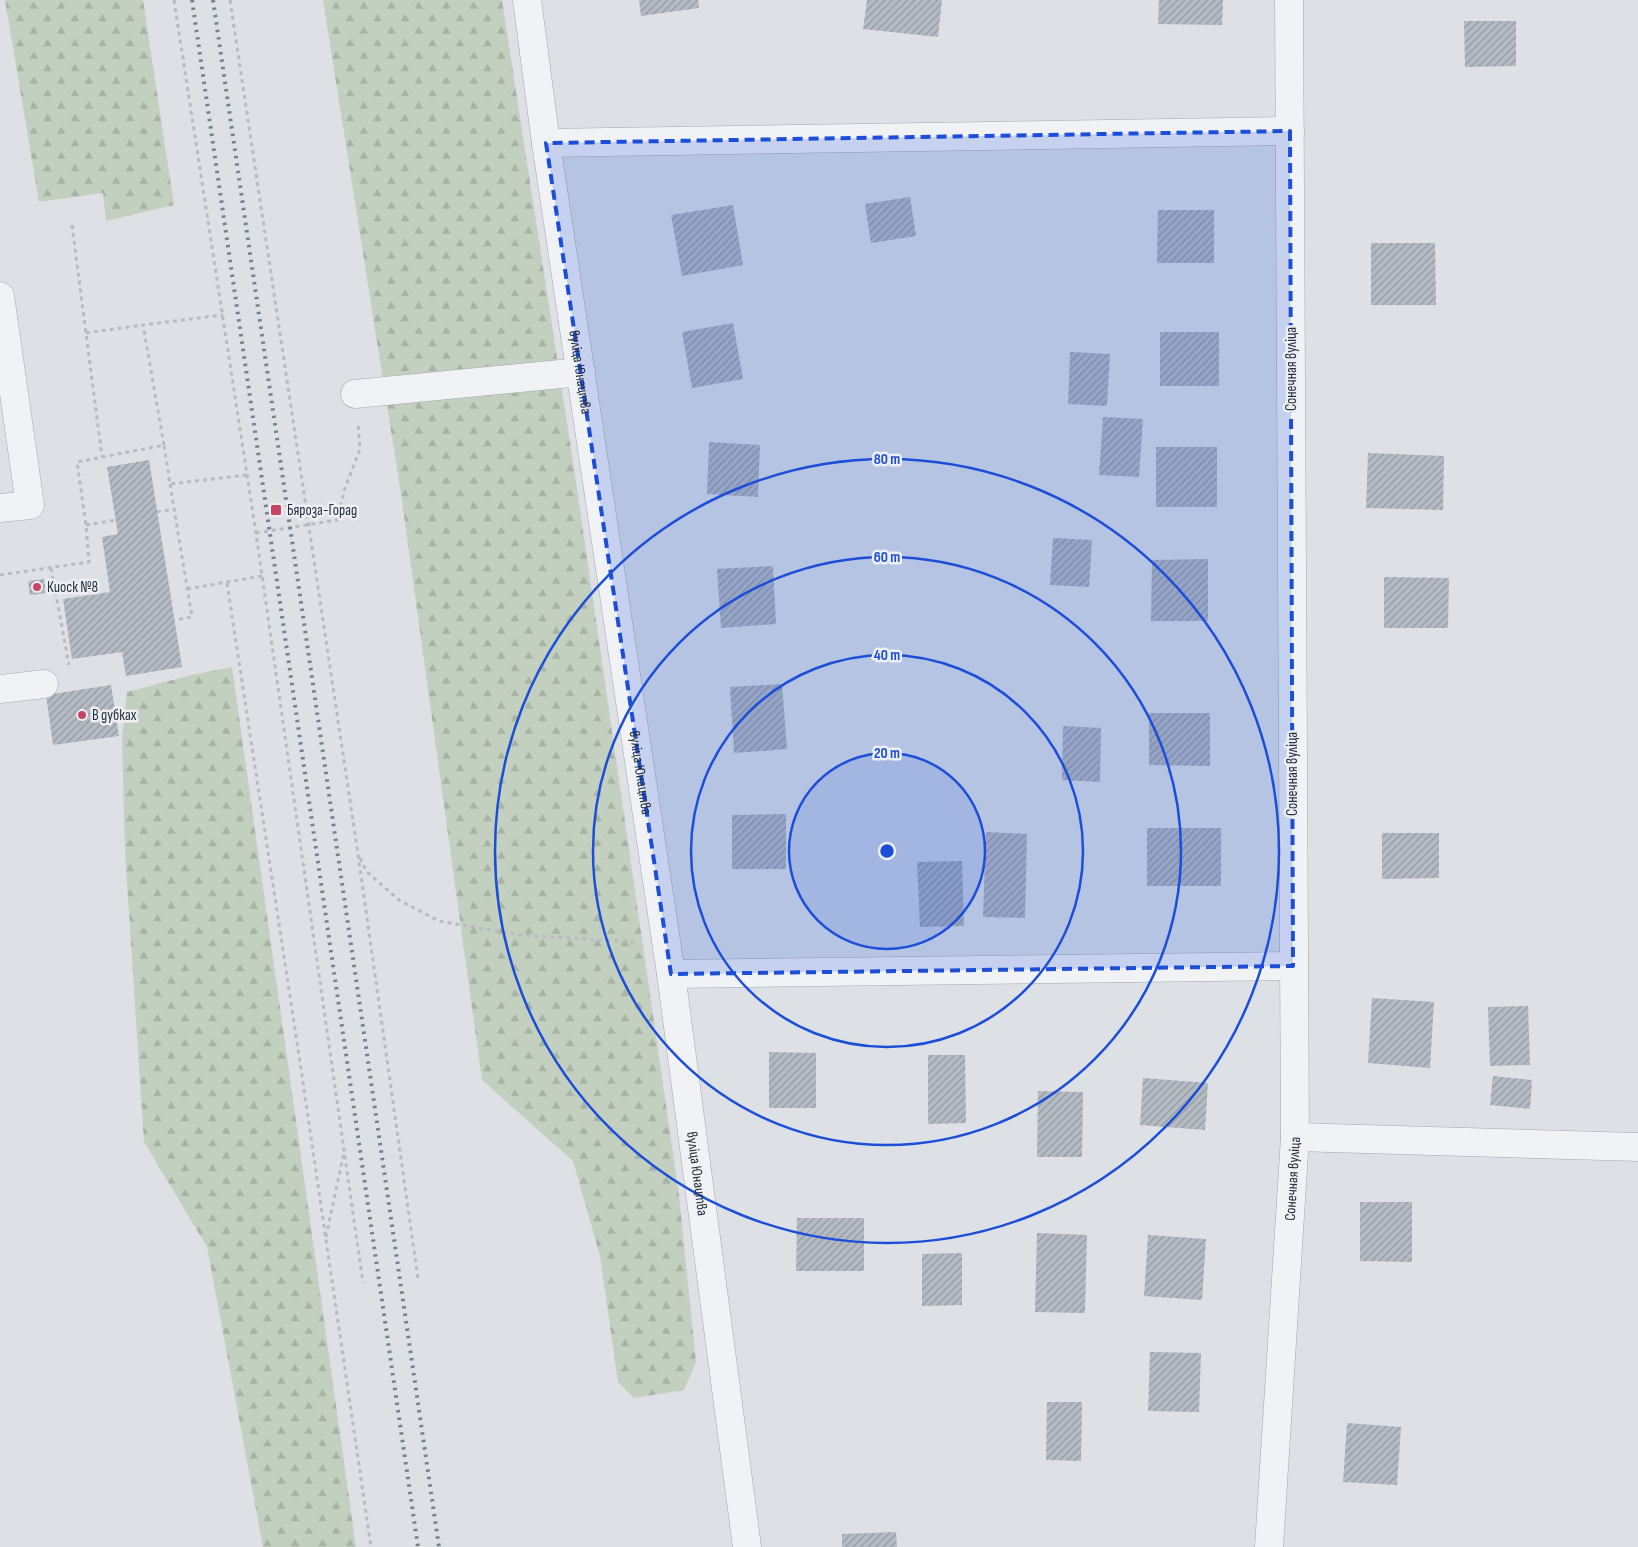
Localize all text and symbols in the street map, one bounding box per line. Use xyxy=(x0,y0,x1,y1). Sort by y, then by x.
street label: Сонечная вуліца xyxy=(1282,327,1301,411)
street label: вуліца Юнацтва xyxy=(564,329,596,416)
text: 80 m xyxy=(874,450,900,469)
place label: Бяроза-Горад xyxy=(287,501,357,520)
marker: Бяроза-Горад xyxy=(269,503,283,517)
text: 60 m xyxy=(874,548,900,567)
place label: Киоск №8 xyxy=(47,578,98,597)
marker: Киоск №8 xyxy=(31,581,43,593)
text: 40 m xyxy=(874,646,900,665)
place label: В дубках xyxy=(92,706,137,725)
marker: В дубках xyxy=(76,709,88,721)
street label: вуліца Юнацтва xyxy=(625,729,656,816)
street label: Сонечная вуліца xyxy=(1283,732,1302,816)
text: 20 m xyxy=(874,744,900,763)
centre of rings xyxy=(878,842,896,860)
street label: вуліца Юнацтва xyxy=(682,1130,712,1217)
street label: Сонечная вуліца xyxy=(1281,1136,1305,1221)

